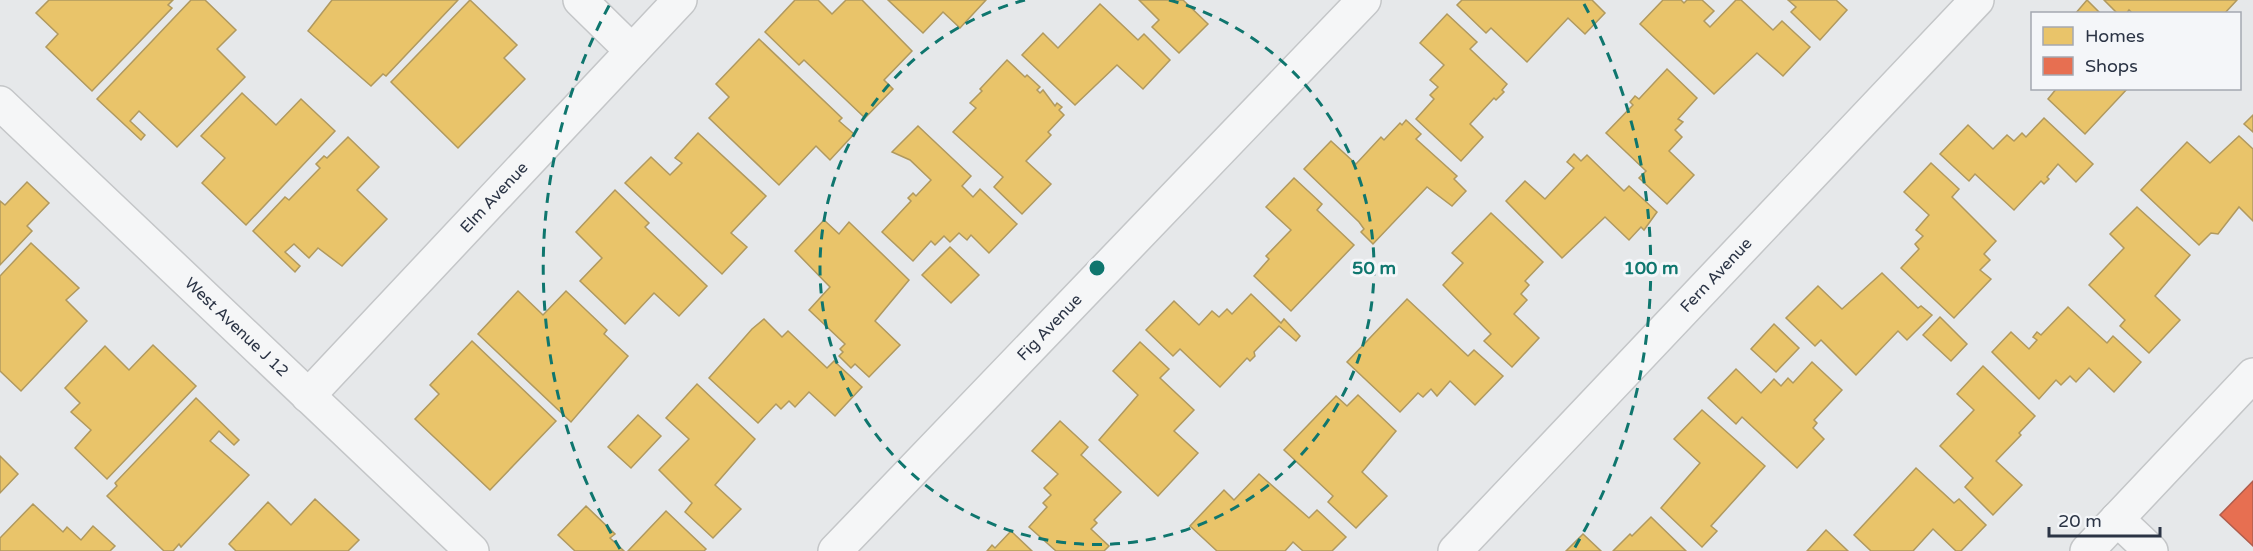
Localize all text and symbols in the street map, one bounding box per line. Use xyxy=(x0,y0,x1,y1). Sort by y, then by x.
legend xyxy=(2031,12,2241,90)
text: Homes xyxy=(2085,25,2145,47)
text: Shops xyxy=(2085,55,2138,77)
street label: Elm Avenue xyxy=(456,158,532,238)
street label: Fern Avenue xyxy=(1676,234,1756,317)
text: 50 m xyxy=(1352,257,1396,279)
text: 100 m xyxy=(1623,257,1679,279)
centre of rings xyxy=(1087,258,1107,278)
street label: West Avenue J 12 xyxy=(180,273,293,381)
street label: Fig Avenue xyxy=(1013,290,1086,365)
scale bar xyxy=(2049,500,2160,538)
text: 20 m xyxy=(2058,510,2102,532)

